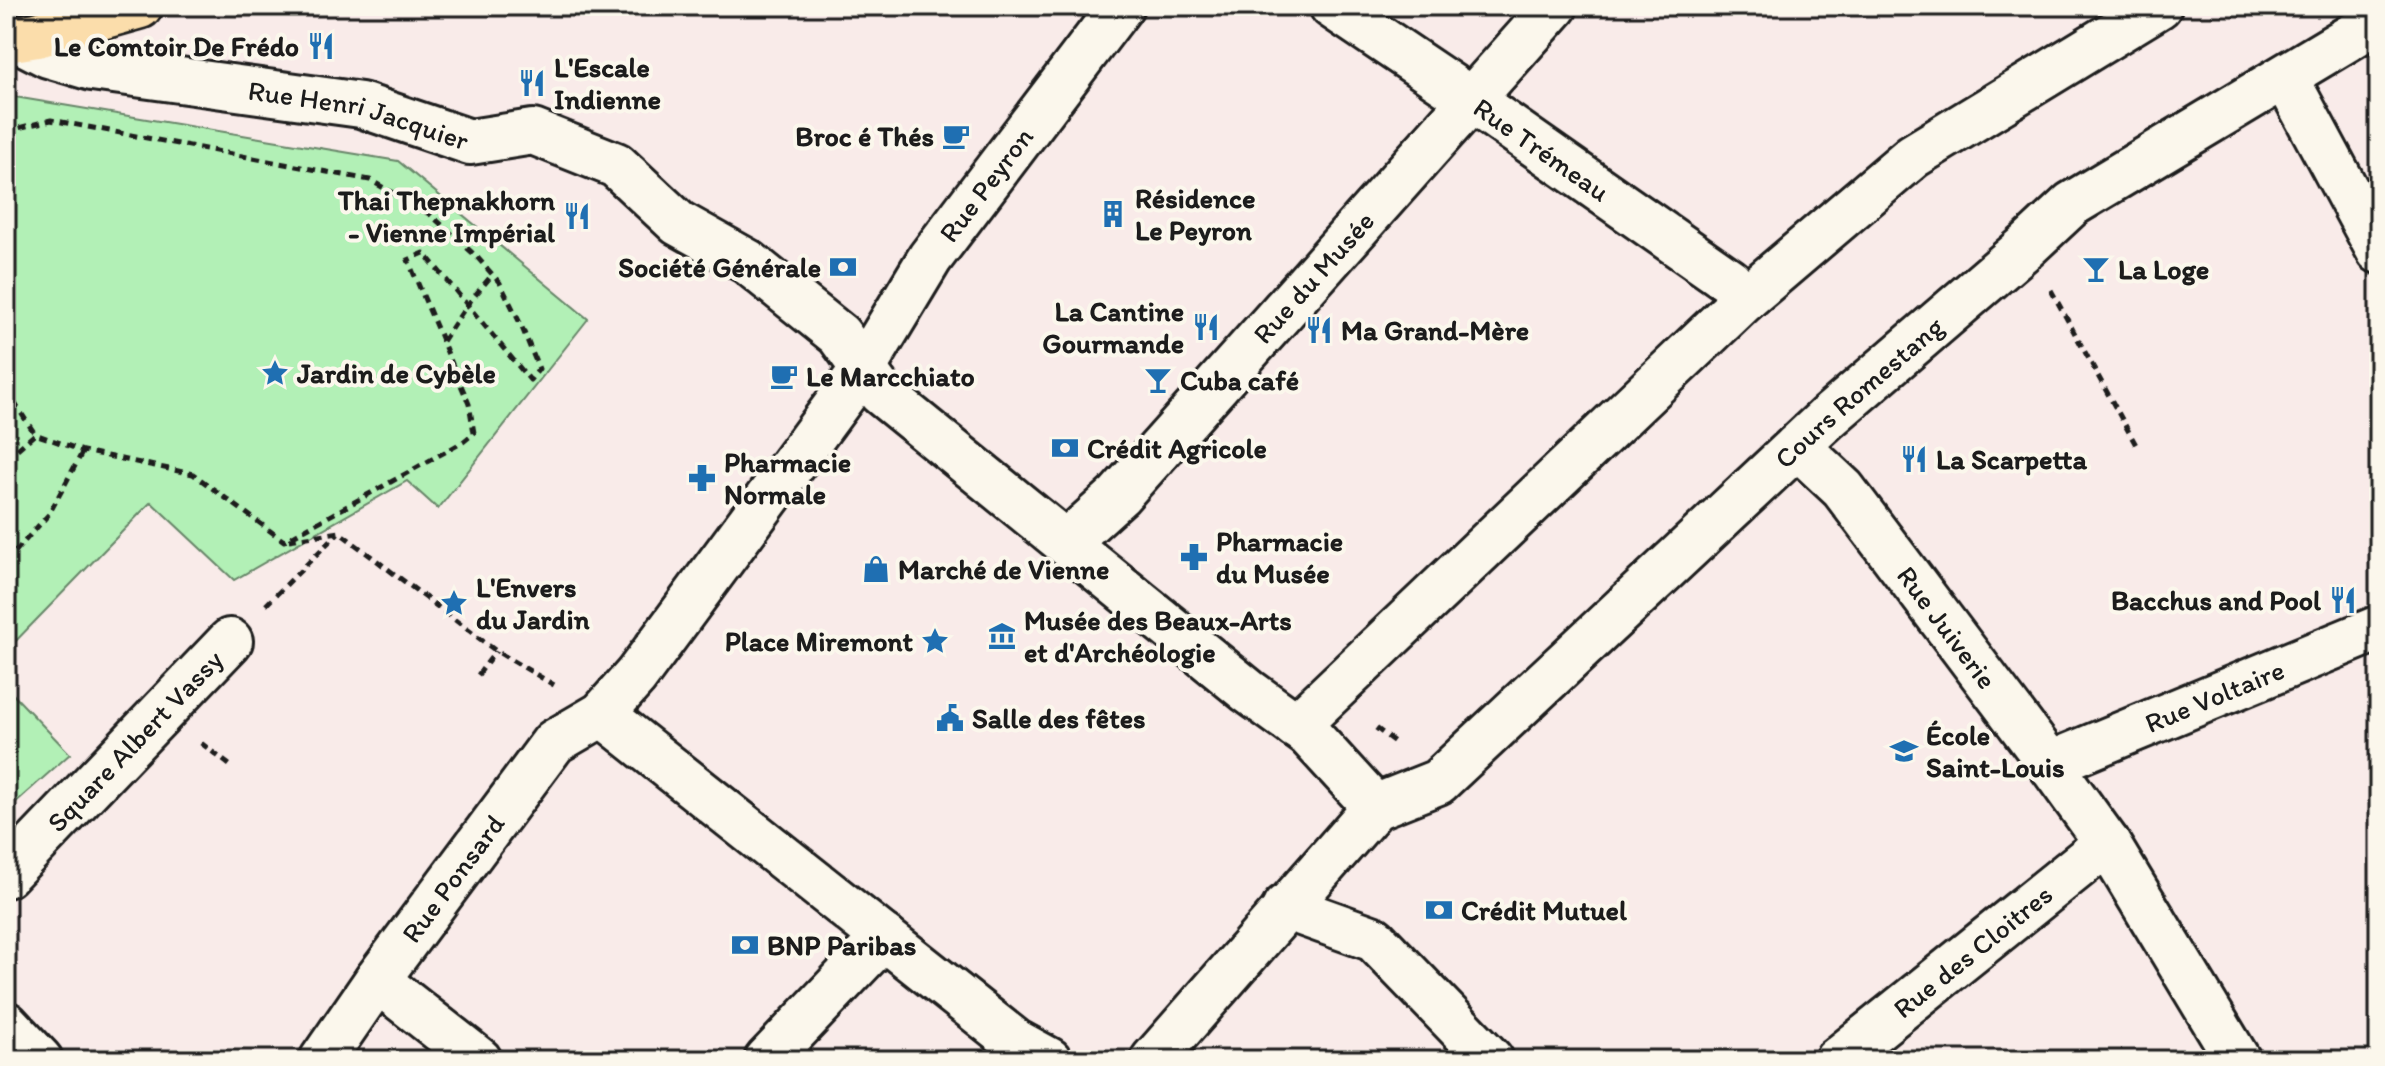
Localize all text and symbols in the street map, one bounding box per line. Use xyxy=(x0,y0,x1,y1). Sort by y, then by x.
place label: Le Comtoir De Frédo xyxy=(54,29,299,63)
restaurant icon: Le Comtoir De Frédo xyxy=(306,31,336,61)
place label: L'Escale Indienne xyxy=(554,50,661,116)
restaurant icon: L'Escale Indienne xyxy=(517,68,547,98)
street label: Rue Henri Jacquier xyxy=(246,73,474,157)
street label: Rue Trémeau xyxy=(1467,90,1616,209)
place label: Broc é Thés xyxy=(795,119,934,153)
street label: Rue Peyron xyxy=(931,120,1040,249)
cafe icon: Broc é Thés xyxy=(941,121,971,151)
place label: Résidence Le Peyron xyxy=(1135,181,1256,247)
place label: Thai Thepnakhorn - Vienne Impérial xyxy=(337,183,555,249)
building icon: Résidence Le Peyron xyxy=(1098,199,1128,229)
restaurant icon: Thai Thepnakhorn - Vienne Impérial xyxy=(562,201,592,231)
street label: Rue du Musée xyxy=(1245,204,1381,350)
place label: Société Générale xyxy=(618,250,821,284)
bank icon: Société Générale xyxy=(828,252,858,282)
place label: La Loge xyxy=(2118,252,2209,286)
bar icon: La Loge xyxy=(2081,254,2111,284)
place label: La Cantine Gourmande xyxy=(1042,294,1184,360)
street label: Cours Romestang xyxy=(1767,309,1950,475)
restaurant icon: La Cantine Gourmande xyxy=(1191,312,1221,342)
place label: Ma Grand-Mère xyxy=(1341,313,1529,347)
restaurant icon: Ma Grand-Mère xyxy=(1304,315,1334,345)
place label: Jardin de Cybèle xyxy=(296,356,496,390)
place icon: Jardin de Cybèle xyxy=(260,358,290,388)
place label: Le Marcchiato xyxy=(806,359,975,393)
cafe icon: Le Marcchiato xyxy=(769,361,799,391)
place label: Cuba café xyxy=(1180,363,1299,397)
bar icon: Cuba café xyxy=(1143,365,1173,395)
place label: Crédit Agricole xyxy=(1087,431,1267,465)
bank icon: Crédit Agricole xyxy=(1050,433,1080,463)
place label: La Scarpetta xyxy=(1936,442,2087,476)
restaurant icon: La Scarpetta xyxy=(1899,444,1929,474)
place label: Pharmacie Normale xyxy=(724,445,851,511)
pharmacy icon: Pharmacie Normale xyxy=(687,463,717,493)
place label: Pharmacie du Musée xyxy=(1216,524,1343,590)
pharmacy icon: Pharmacie du Musée xyxy=(1179,542,1209,572)
place label: Marché de Vienne xyxy=(898,552,1109,586)
shop icon: Marché de Vienne xyxy=(861,554,891,584)
street label: Rue Juiverie xyxy=(1890,559,2004,695)
place label: L'Envers du Jardin xyxy=(476,570,590,636)
place label: Bacchus and Pool xyxy=(2111,583,2321,617)
restaurant icon: Bacchus and Pool xyxy=(2328,585,2358,615)
place icon: L'Envers du Jardin xyxy=(439,588,469,618)
place label: Musée des Beaux-Arts et d'Archéologie xyxy=(1024,603,1292,669)
museum icon: Musée des Beaux-Arts et d'Archéologie xyxy=(987,621,1017,651)
place label: Place Miremont xyxy=(725,624,913,658)
place icon: Place Miremont xyxy=(920,626,950,656)
street label: Square Albert Vassy xyxy=(40,642,230,839)
street label: Rue Voltaire xyxy=(2140,652,2289,740)
place label: Salle des fêtes xyxy=(972,701,1146,735)
public building icon: Salle des fêtes xyxy=(935,703,965,733)
place label: École Saint-Louis xyxy=(1926,718,2065,784)
school or university icon: École Saint-Louis xyxy=(1889,736,1919,766)
street label: Rue Ponsard xyxy=(394,807,512,949)
street label: Rue des Cloitres xyxy=(1886,877,2059,1025)
place label: Crédit Mutuel xyxy=(1461,893,1627,927)
bank icon: Crédit Mutuel xyxy=(1424,895,1454,925)
place label: BNP Paribas xyxy=(767,928,916,962)
bank icon: BNP Paribas xyxy=(730,930,760,960)

